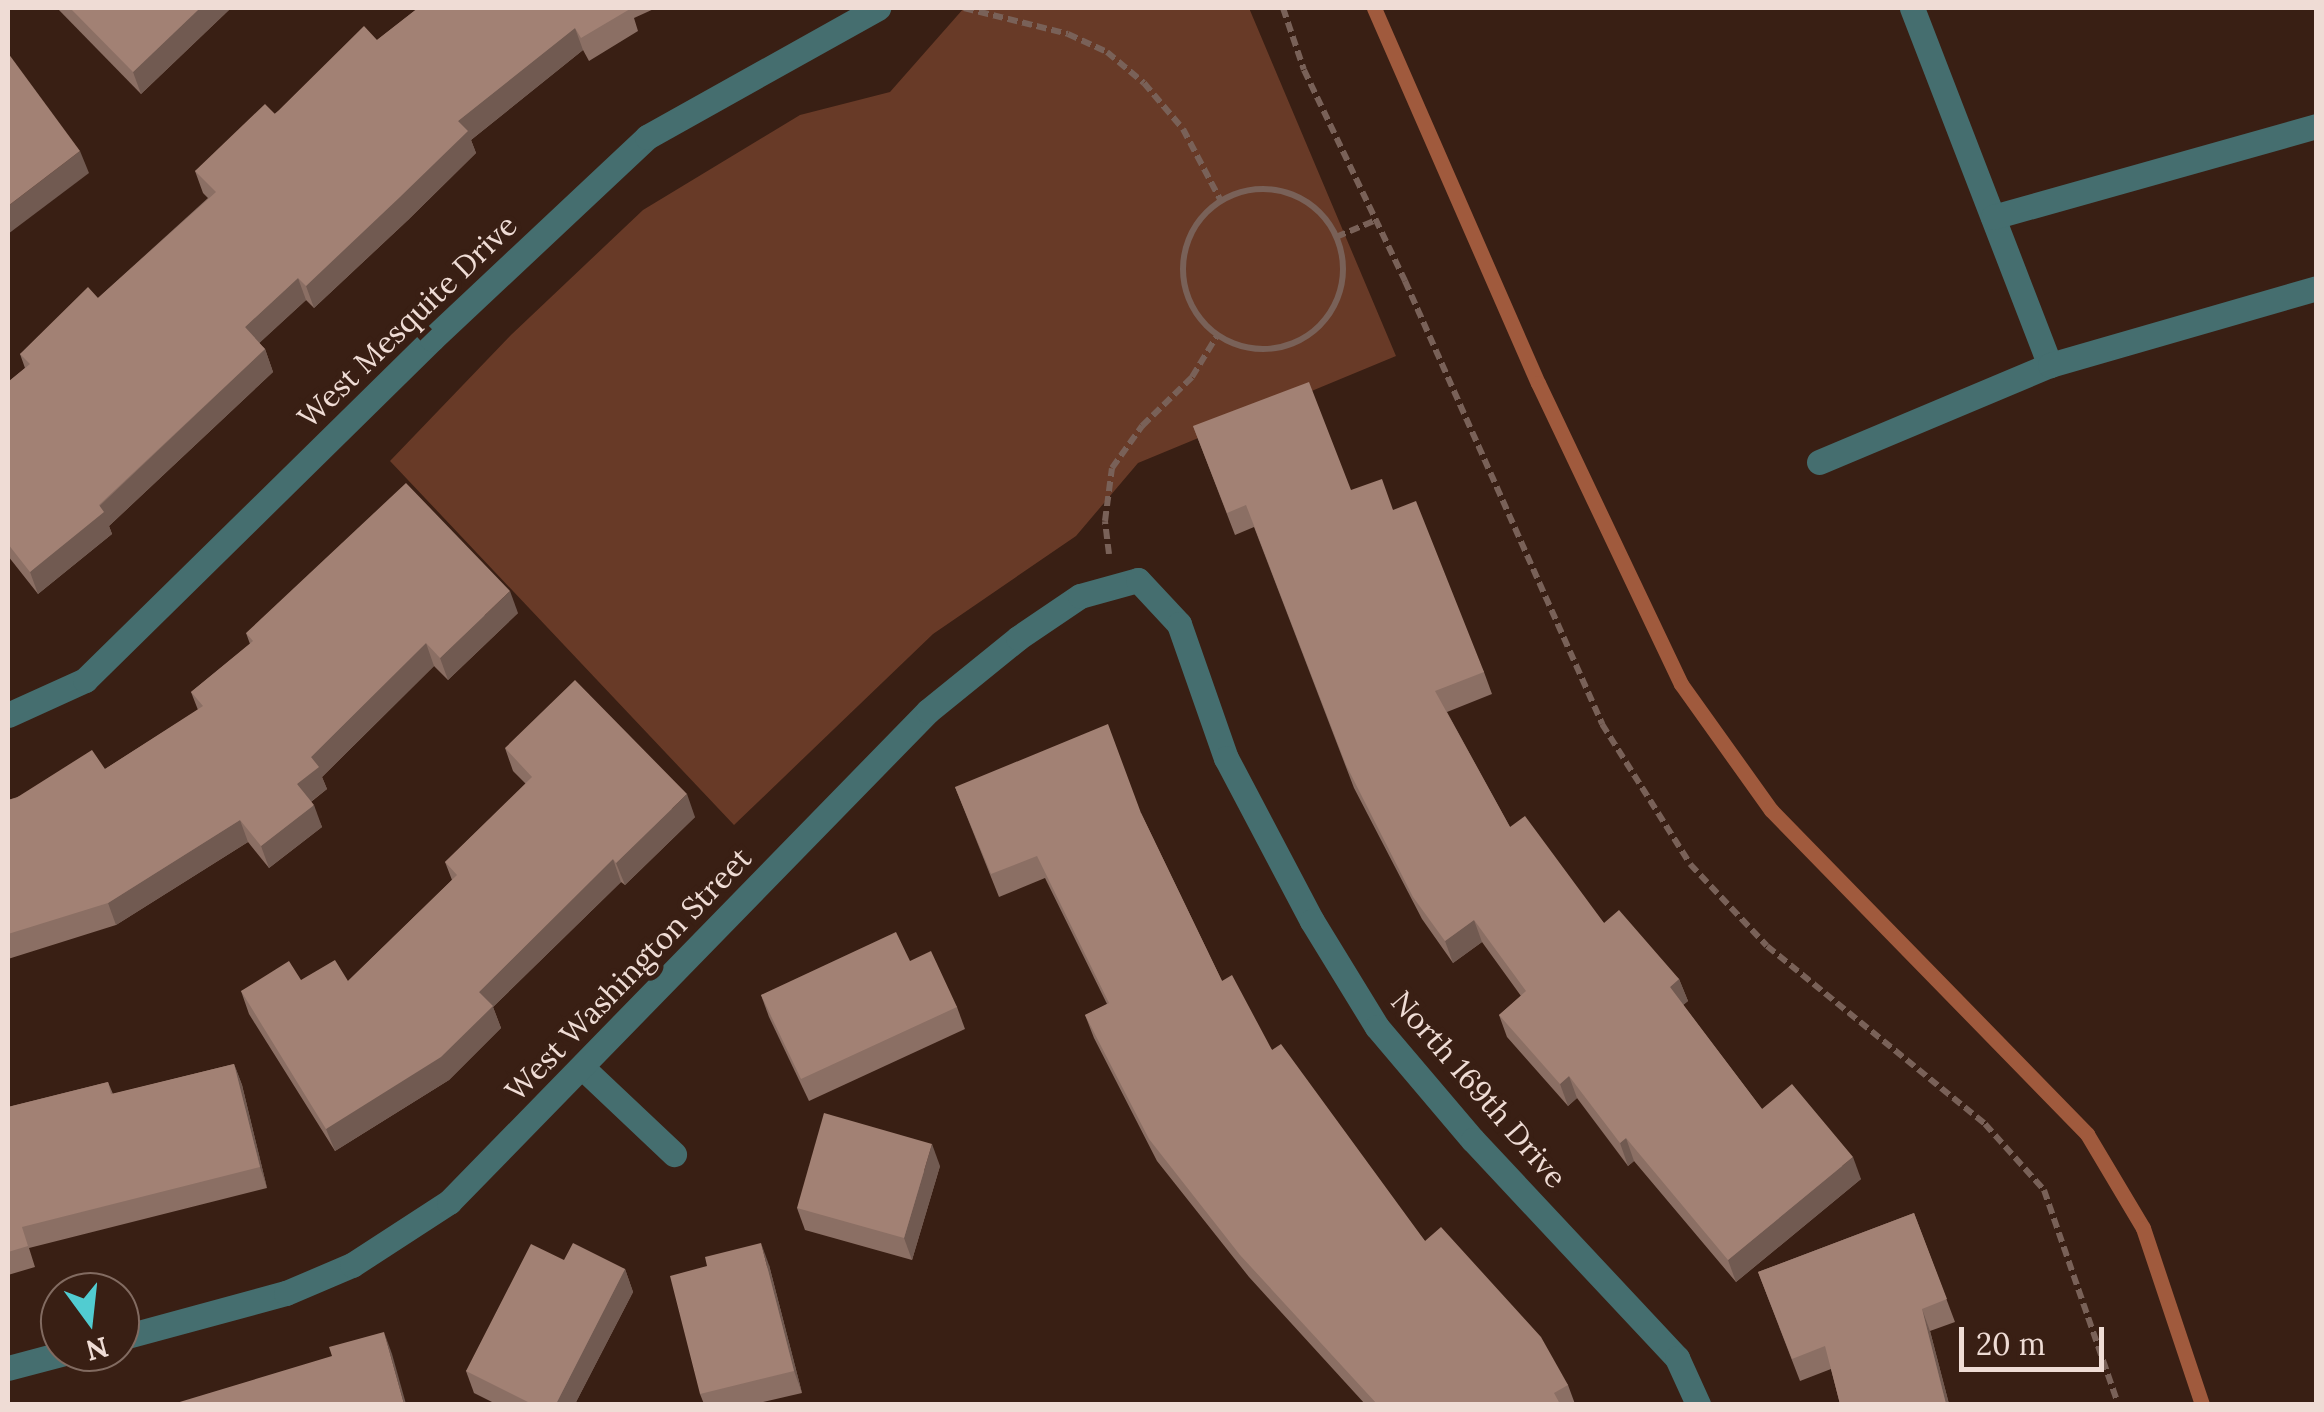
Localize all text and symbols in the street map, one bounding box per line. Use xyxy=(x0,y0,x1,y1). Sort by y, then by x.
street label: West Mesquite Drive xyxy=(290,207,524,435)
street label: West Washington Street xyxy=(498,840,758,1108)
street label: North 169th Drive xyxy=(1384,983,1574,1195)
north arrow xyxy=(40,1272,140,1372)
scale bar xyxy=(1964,1307,2109,1369)
text: 20 m xyxy=(1976,1325,2045,1363)
text: N xyxy=(82,1329,112,1369)

